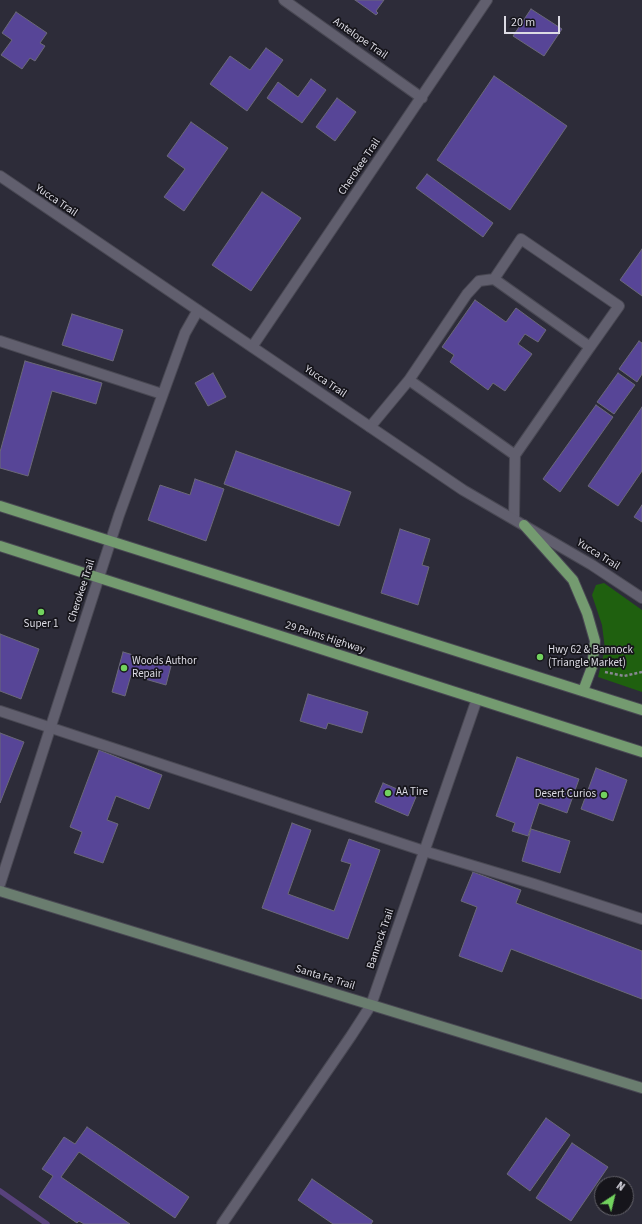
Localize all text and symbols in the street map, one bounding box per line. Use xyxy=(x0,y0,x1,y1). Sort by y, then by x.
scale bar xyxy=(506,8,562,34)
text: 20 m xyxy=(511,14,535,31)
street label: Antelope Trail xyxy=(330,15,390,63)
street label: Cherokee Trail xyxy=(336,136,384,198)
street label: Yucca Trail xyxy=(32,182,80,220)
street label: Yucca Trail xyxy=(301,363,349,401)
street label: Yucca Trail xyxy=(574,537,622,573)
street label: Cherokee Trail xyxy=(66,558,98,624)
marker: Super 1 xyxy=(36,607,46,617)
place label: Super 1 xyxy=(24,618,58,632)
street label: 29 Palms Highway xyxy=(283,619,367,657)
place label: Hwy 62 & Bannock (Triangle Market) xyxy=(548,644,633,670)
marker: Hwy 62 & Bannock (Triangle Market) xyxy=(535,652,545,662)
place label: Woods Author Repair xyxy=(132,655,197,681)
marker: Woods Author Repair xyxy=(119,663,129,673)
place label: AA Tire xyxy=(396,786,428,800)
marker: AA Tire xyxy=(383,788,393,798)
place label: Desert Curios xyxy=(535,788,596,802)
marker: Desert Curios xyxy=(599,790,609,800)
street label: Bannock Trail xyxy=(365,907,397,971)
street label: Santa Fe Trail xyxy=(294,963,356,993)
north arrow xyxy=(594,1176,634,1216)
text: N xyxy=(613,1178,628,1195)

